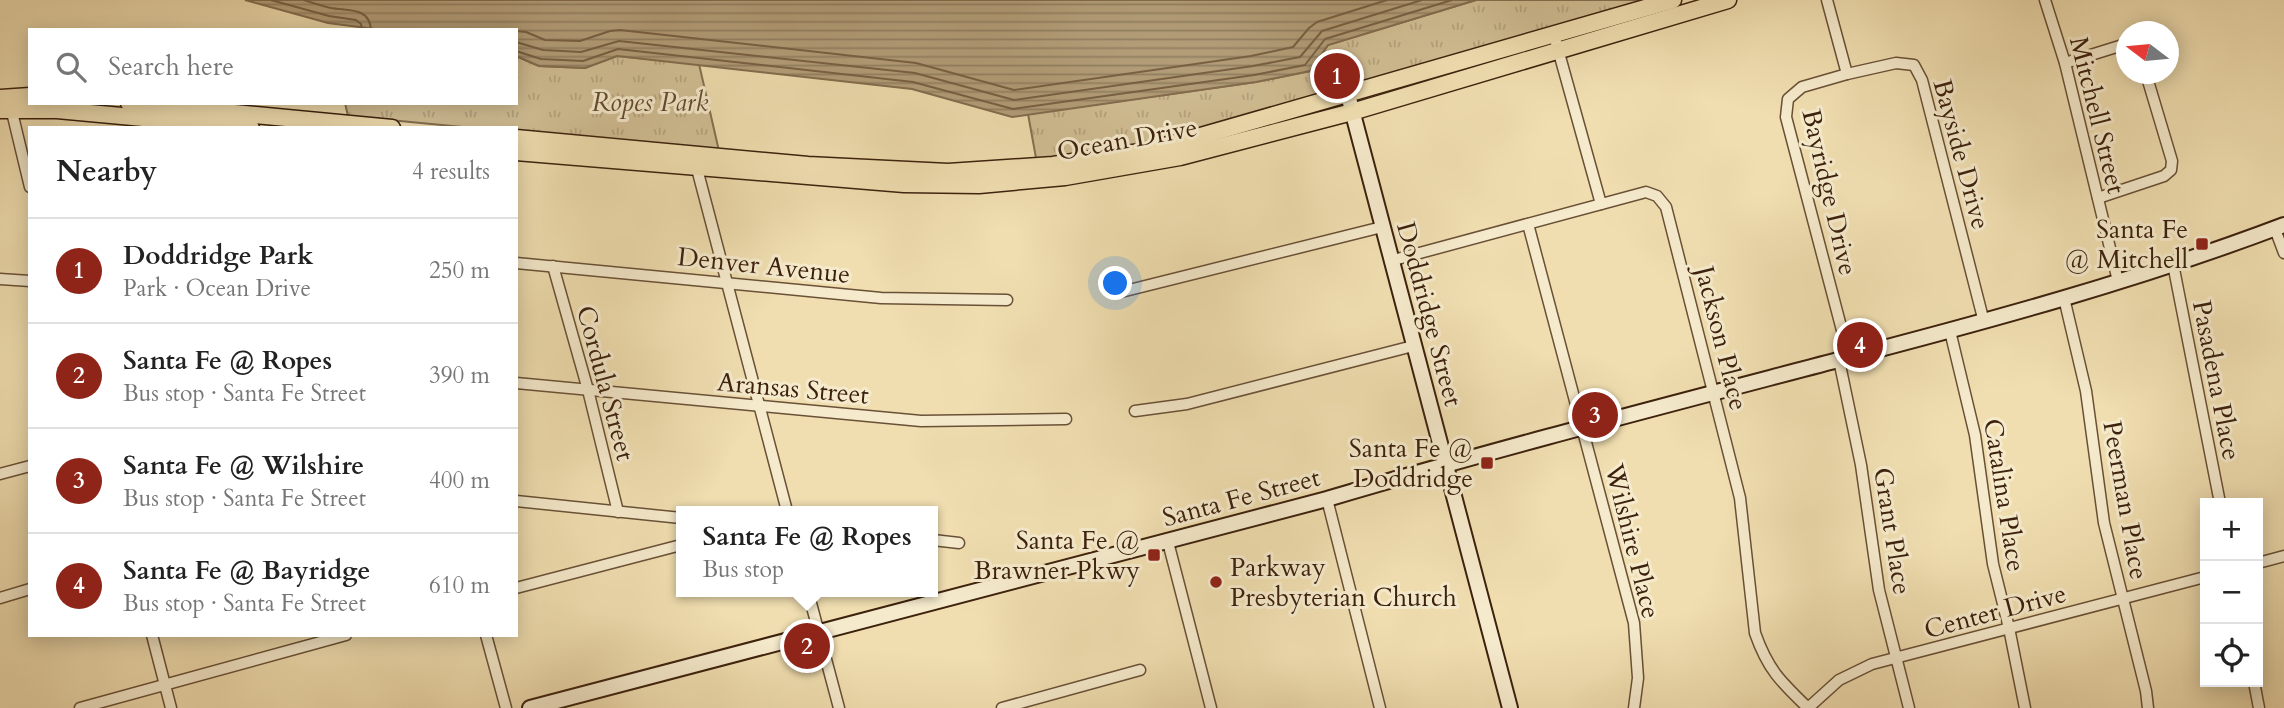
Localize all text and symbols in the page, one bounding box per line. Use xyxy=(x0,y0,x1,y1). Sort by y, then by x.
north arrow xyxy=(2116,21,2179,84)
search box xyxy=(28,28,518,105)
street label: Mitchell Street xyxy=(2061,33,2134,197)
icon: search xyxy=(52,48,90,86)
text: Search here xyxy=(108,49,234,84)
pin: 1 xyxy=(1314,50,1360,102)
street label: Bayside Drive xyxy=(1925,75,1998,233)
park label: Ropes Park xyxy=(592,85,709,120)
street label: Bayridge Drive xyxy=(1793,106,1866,279)
street label: Ocean Drive xyxy=(1054,110,1200,169)
text: Nearby xyxy=(56,151,157,192)
text: 4 results xyxy=(412,156,490,187)
place label: Santa Fe @ Mitchell xyxy=(2065,212,2188,277)
street label: Doddridge Street xyxy=(1388,218,1471,410)
marker: Santa Fe @ Mitchell xyxy=(2194,236,2210,252)
text: Doddridge Park xyxy=(123,238,313,273)
street label: Denver Avenue xyxy=(676,239,852,292)
text: 1 xyxy=(73,255,85,286)
text: 250 m xyxy=(429,255,490,286)
street label: Jackson Place xyxy=(1686,259,1756,414)
your location xyxy=(1098,266,1132,300)
text: Park · Ocean Drive xyxy=(123,273,311,304)
street label: Pasadena Place xyxy=(2184,297,2249,463)
street label: Cordula Street xyxy=(568,302,643,464)
pin: 4 xyxy=(1837,319,1883,371)
text: Santa Fe @ Ropes xyxy=(123,343,332,378)
text: 2 xyxy=(73,360,85,391)
text: 390 m xyxy=(429,360,490,391)
street label: Aransas Street xyxy=(716,364,870,413)
text: Bus stop · Santa Fe Street xyxy=(123,378,366,409)
pin: 3 xyxy=(1572,389,1618,441)
street label: Catalina Place xyxy=(1975,416,2034,574)
street label: Peerman Place xyxy=(2094,418,2157,582)
place label: Santa Fe @ Doddridge xyxy=(1349,431,1473,496)
text: Santa Fe @ Wilshire xyxy=(123,448,364,483)
marker: Santa Fe @ Doddridge xyxy=(1479,455,1495,471)
street label: Wilshire Place xyxy=(1596,459,1669,622)
street label: Santa Fe Street xyxy=(1159,460,1324,535)
text: 3 xyxy=(73,465,85,496)
text: 400 m xyxy=(429,465,490,496)
street label: Grant Place xyxy=(1865,465,1920,597)
text: Bus stop · Santa Fe Street xyxy=(123,483,366,514)
map controls xyxy=(2200,498,2263,687)
button: + xyxy=(2200,498,2263,561)
popup xyxy=(676,506,938,597)
text: Santa Fe @ Ropes xyxy=(702,519,912,554)
place label: Santa Fe @ Brawner Pkwy xyxy=(974,523,1140,588)
marker: Santa Fe @ Brawner Pkwy xyxy=(1146,547,1162,563)
place label: Parkway Presbyterian Church xyxy=(1230,550,1457,615)
text: Santa Fe @ Bayridge xyxy=(123,553,370,588)
text: Bus stop xyxy=(702,554,784,585)
button: − xyxy=(2200,561,2263,624)
text: 4 xyxy=(73,570,85,601)
text: 610 m xyxy=(429,570,490,601)
marker: Parkway Presbyterian Church xyxy=(1208,574,1224,590)
street label: Center Drive xyxy=(1920,576,2070,647)
text: Bus stop · Santa Fe Street xyxy=(123,588,366,619)
pin: 2 xyxy=(784,620,830,672)
button: locate xyxy=(2200,624,2263,687)

